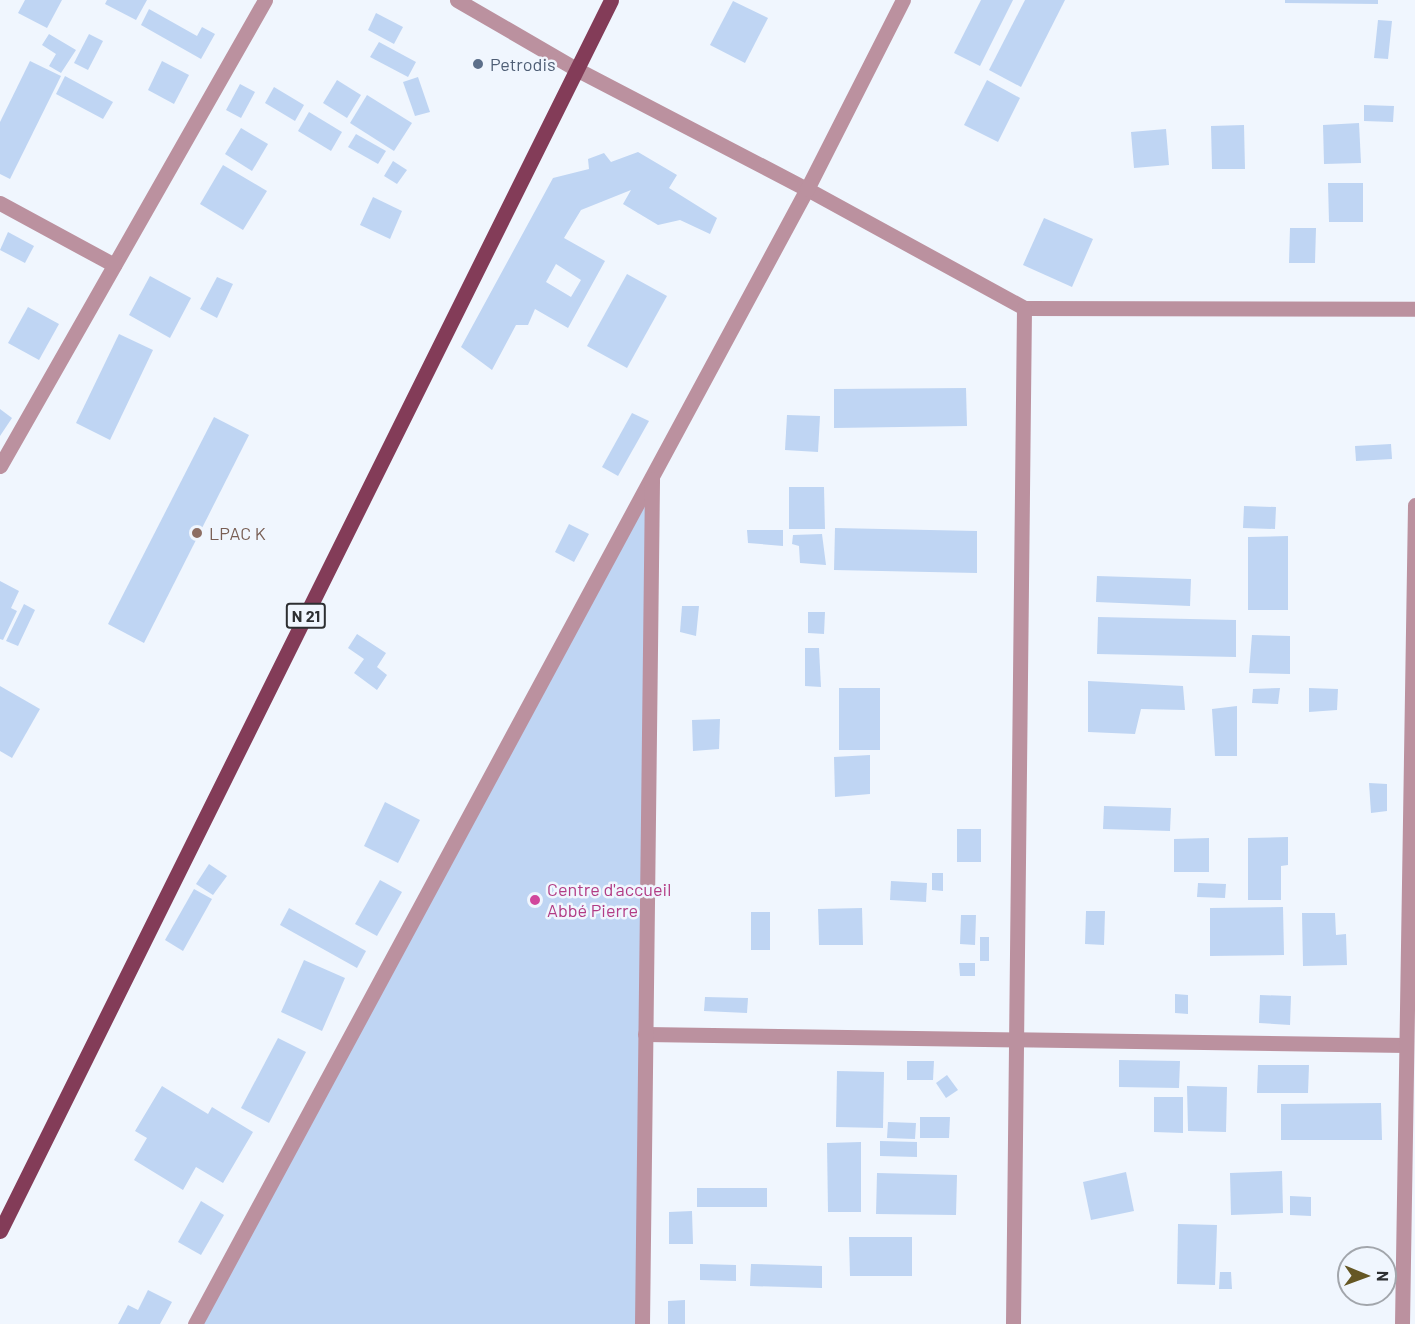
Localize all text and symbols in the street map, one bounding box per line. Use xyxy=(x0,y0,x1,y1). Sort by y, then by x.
place label: Petrodis xyxy=(490,53,556,75)
marker: Petrodis xyxy=(471,57,485,71)
place label: LPAC K xyxy=(209,522,266,544)
marker: LPAC K xyxy=(190,526,204,540)
road number: N 21 xyxy=(285,603,327,629)
place label: Centre d'accueil Abbé Pierre xyxy=(547,879,671,922)
marker: Centre d'accueil Abbé Pierre xyxy=(528,893,542,907)
north arrow xyxy=(1337,1246,1397,1306)
text: N xyxy=(1374,1271,1393,1282)

